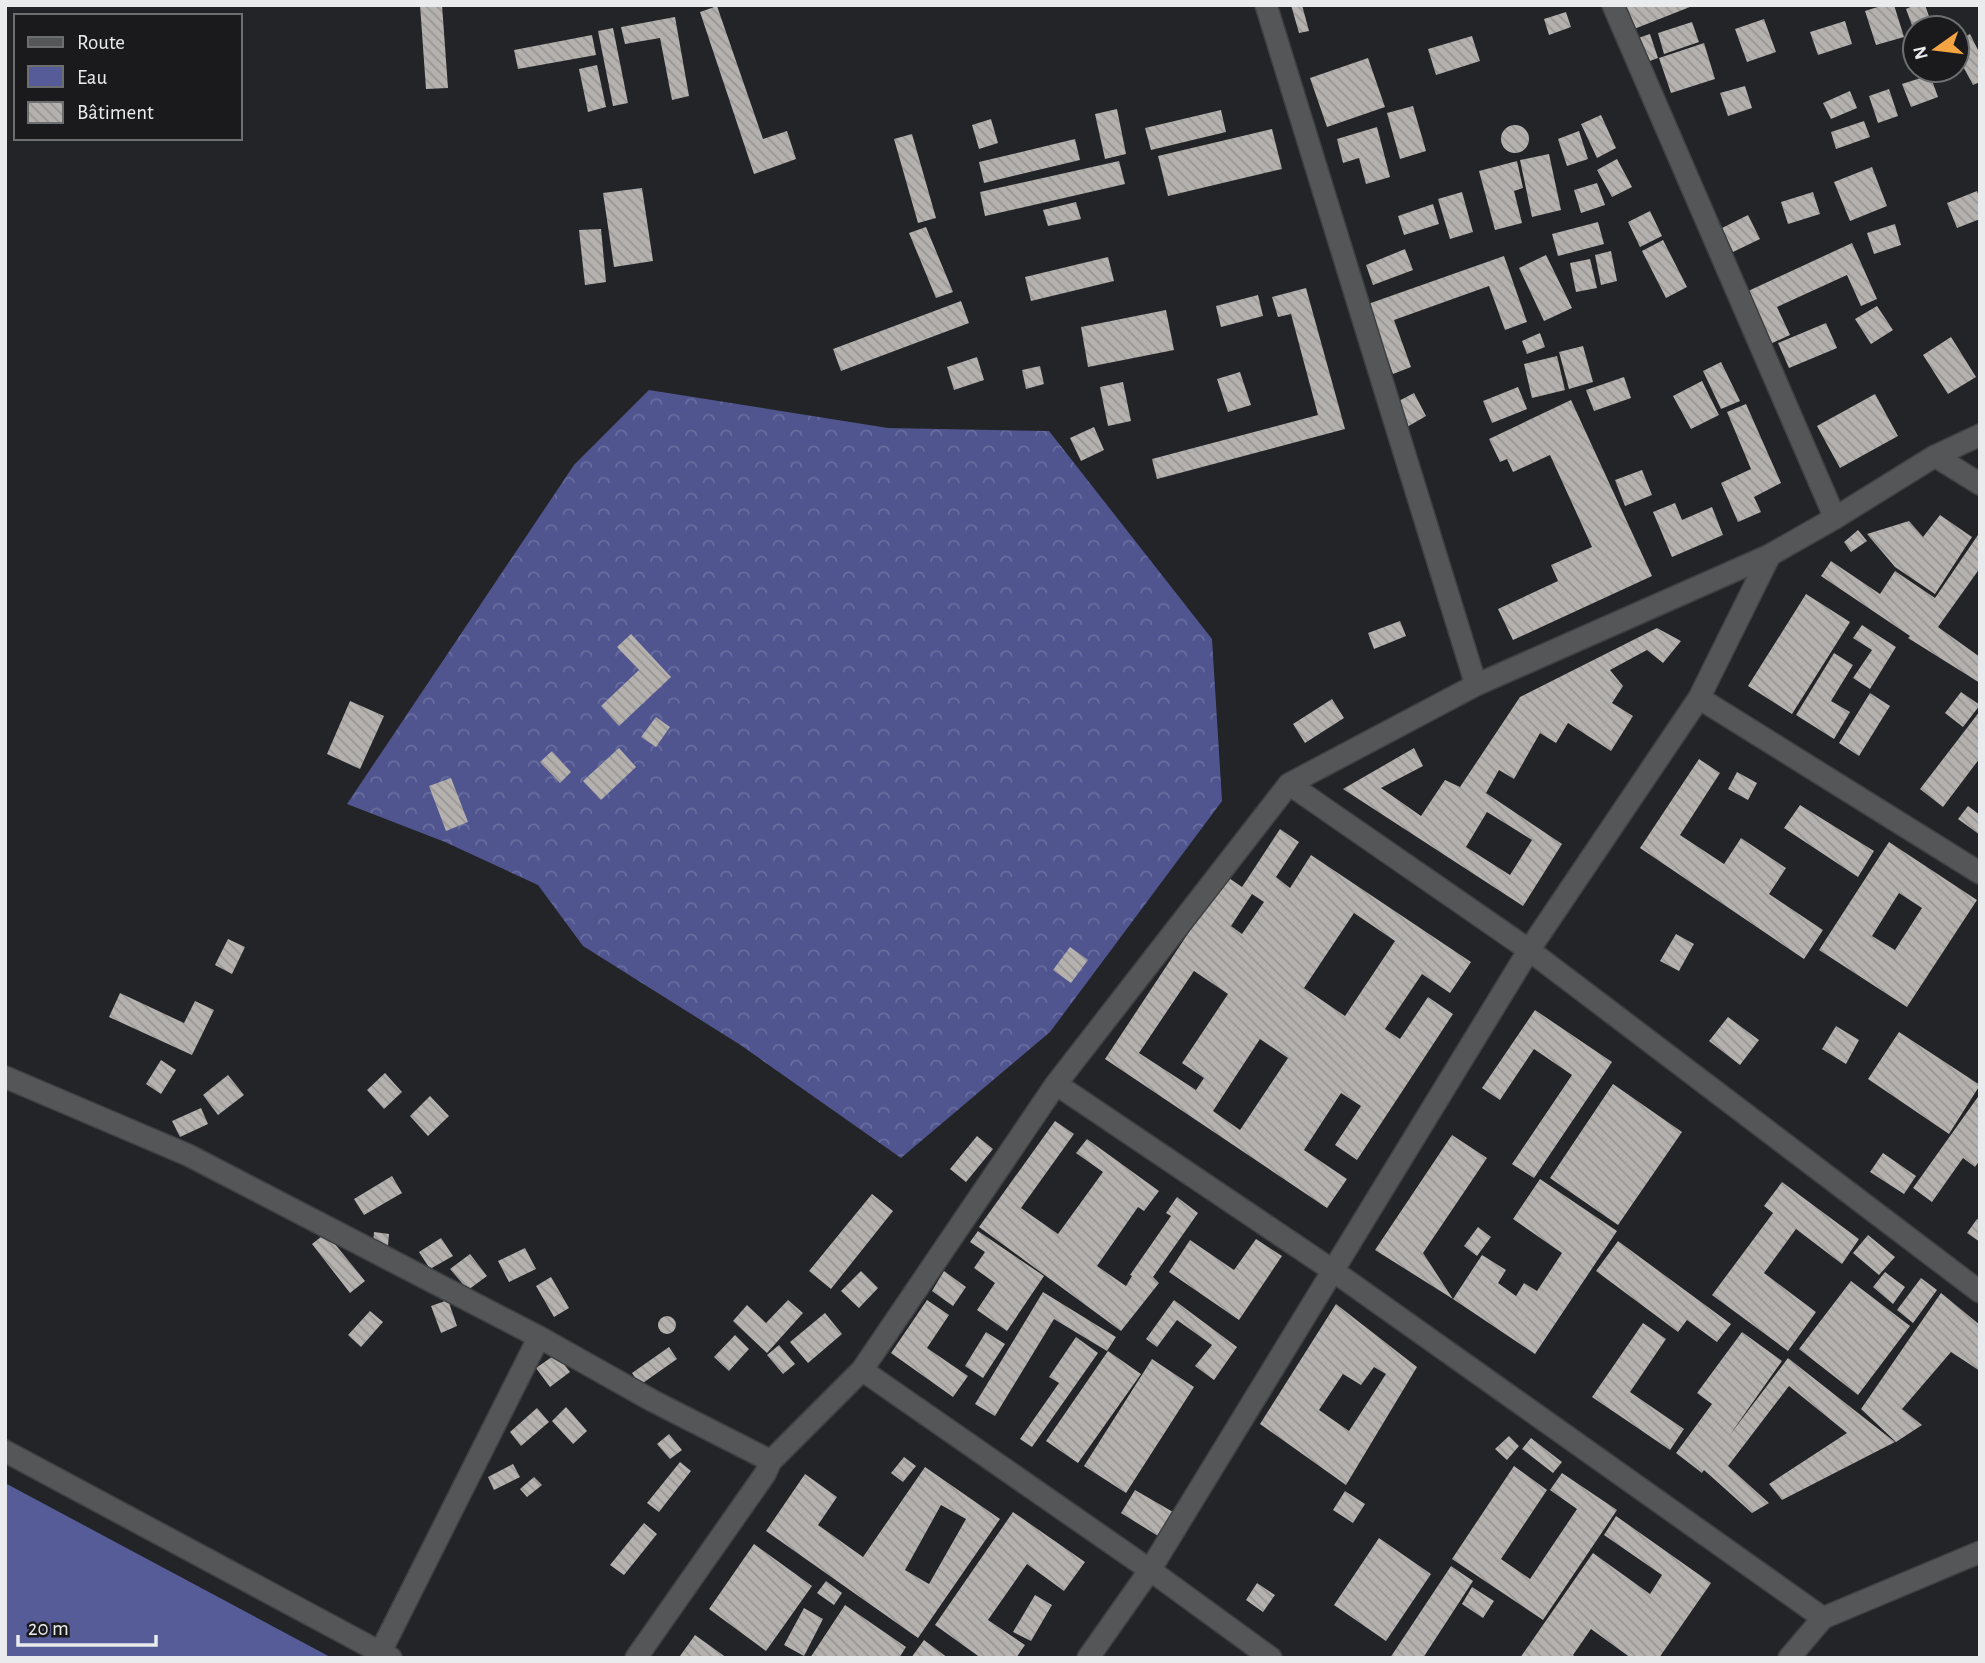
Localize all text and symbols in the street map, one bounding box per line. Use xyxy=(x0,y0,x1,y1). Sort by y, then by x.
legend xyxy=(14,14,242,140)
north arrow xyxy=(1901,14,1971,84)
text: Route xyxy=(77,32,125,53)
text: N xyxy=(1910,44,1932,61)
text: Eau xyxy=(77,67,107,88)
text: Bâtiment xyxy=(77,102,154,123)
scale bar xyxy=(18,1604,156,1648)
text: 20 m xyxy=(28,1618,69,1639)

